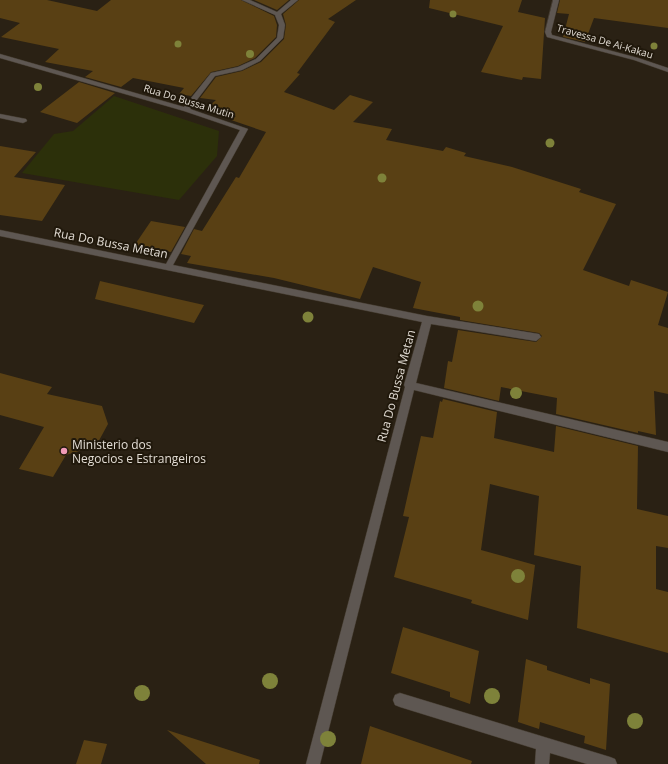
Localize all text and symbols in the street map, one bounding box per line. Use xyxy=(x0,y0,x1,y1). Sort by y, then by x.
street label: Travessa De Ai-Kakau xyxy=(555,21,655,61)
street label: Rua Do Bussa Mutin xyxy=(142,81,236,121)
street label: Rua Do Bussa Metan xyxy=(53,224,169,262)
street label: Rua Do Bussa Metan xyxy=(373,328,419,444)
place label: Ministerio dos Negocios e Estrangeiros xyxy=(72,436,206,467)
marker: Ministerio dos Negocios e Estrangeiros xyxy=(59,446,69,456)

